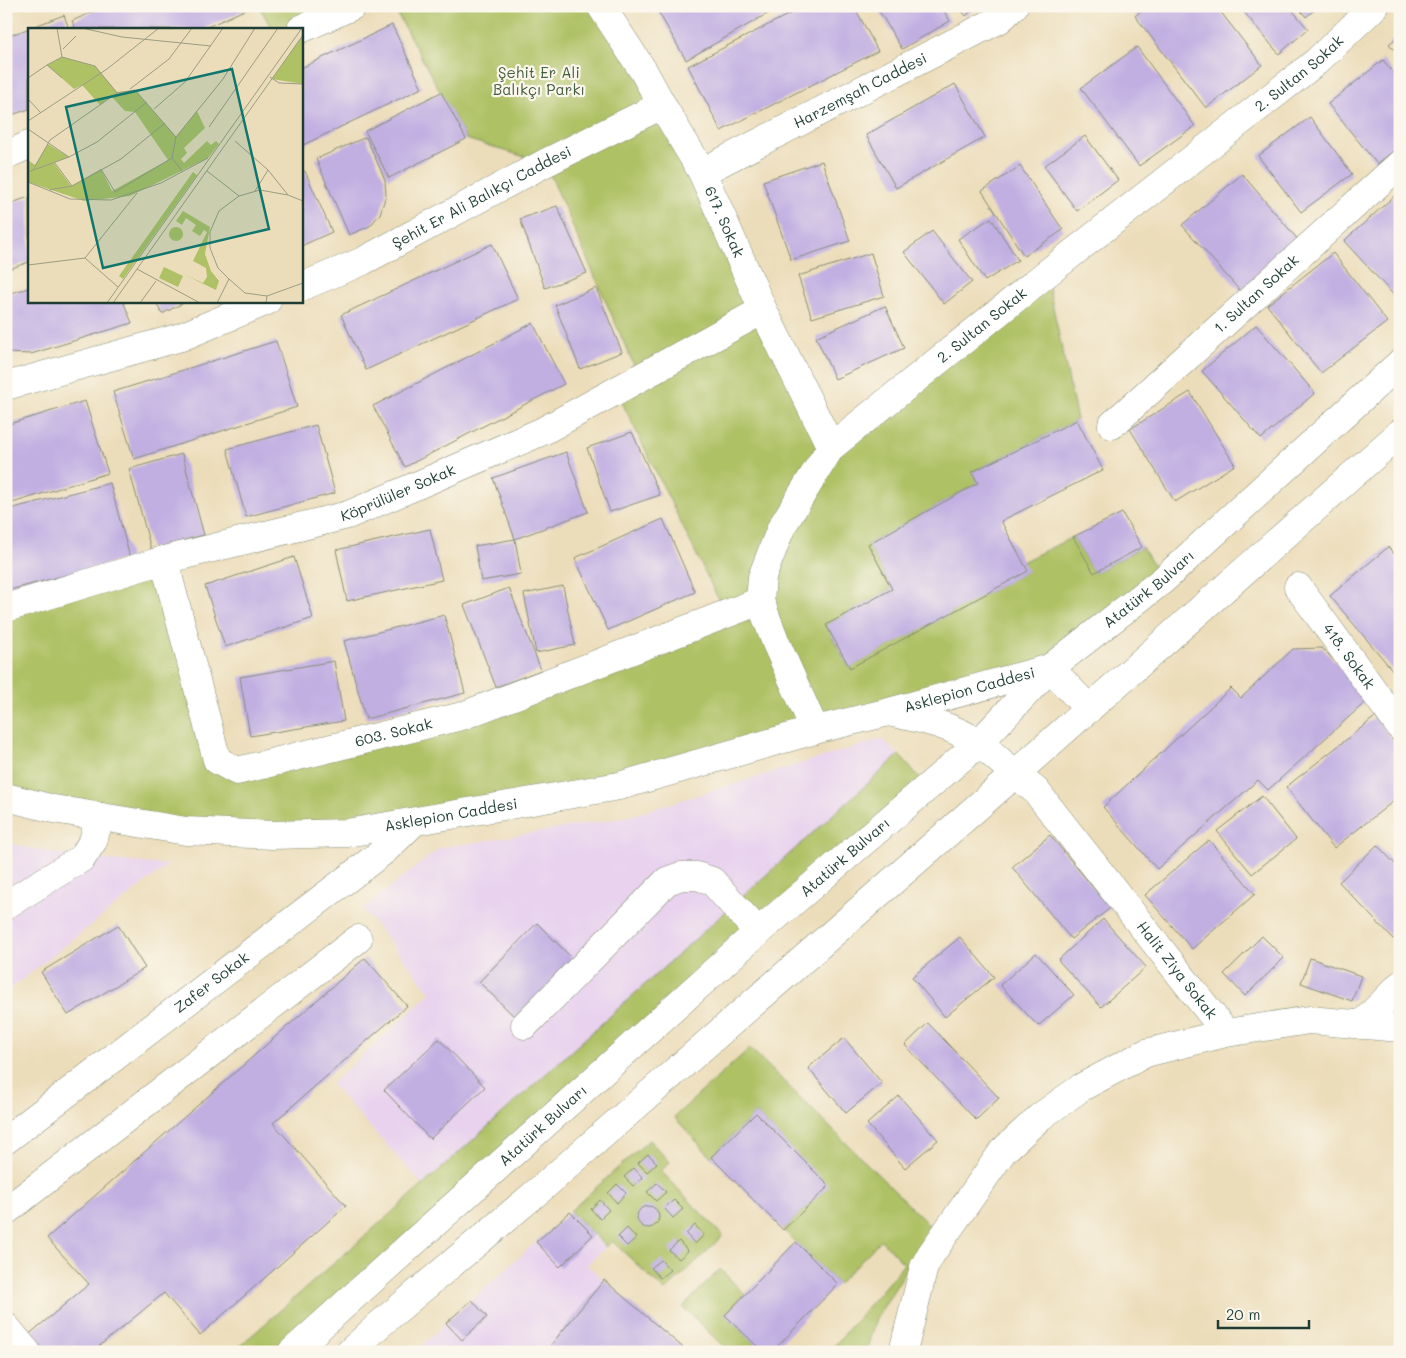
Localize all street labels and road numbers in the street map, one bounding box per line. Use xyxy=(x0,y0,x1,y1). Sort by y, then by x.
street label: 2. Sultan Sokak xyxy=(1250,30,1347,116)
street label: Harzemşah Caddesi xyxy=(790,47,930,132)
street label: Şehit Er Ali Balıkçı Caddesi xyxy=(388,141,574,253)
street label: 617. Sokak xyxy=(700,183,750,260)
street label: 1. Sultan Sokak xyxy=(1209,250,1303,337)
street label: 2. Sultan Sokak xyxy=(932,282,1031,367)
street label: Köprülüler Sokak xyxy=(338,459,458,525)
street label: Atatürk Bulvarı xyxy=(1099,545,1198,632)
street label: 418. Sokak xyxy=(1319,619,1380,693)
street label: Asklepion Caddesi xyxy=(902,662,1037,716)
street label: 603. Sokak xyxy=(353,713,434,751)
street label: Asklepion Caddesi xyxy=(383,793,519,835)
street label: Atatürk Bulvarı xyxy=(795,813,894,901)
street label: Halit Ziya Sokak xyxy=(1133,917,1222,1023)
street label: Zafer Sokak xyxy=(169,947,253,1017)
street label: Atatürk Bulvarı xyxy=(494,1080,591,1170)

